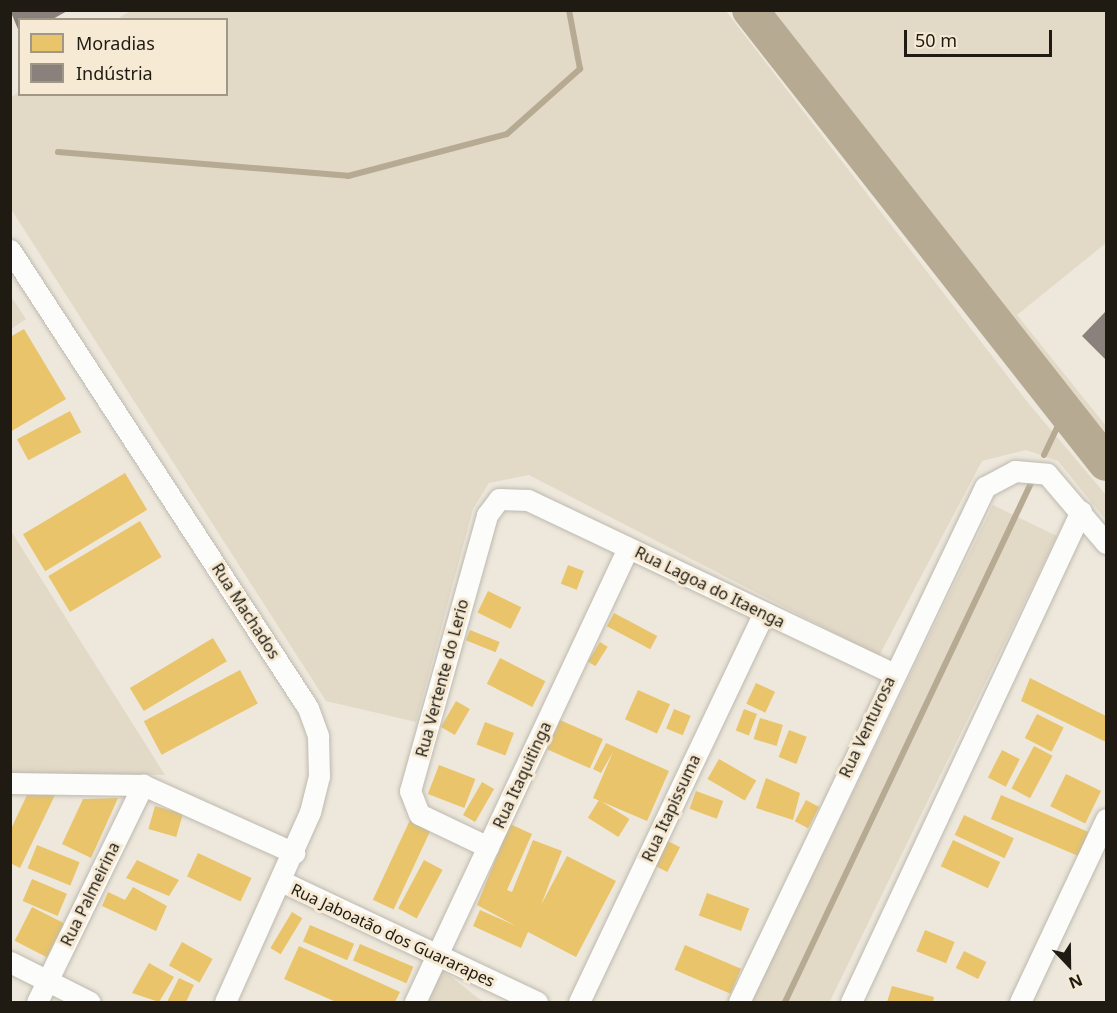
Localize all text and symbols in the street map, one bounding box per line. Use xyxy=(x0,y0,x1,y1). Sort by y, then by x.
legend xyxy=(18,18,228,96)
scale bar xyxy=(907,18,1056,56)
text: 50 m xyxy=(915,28,957,52)
text: Moradias xyxy=(76,31,155,55)
text: Indústria xyxy=(76,61,153,85)
street label: Rua Lagoa do Itaenga xyxy=(632,542,788,632)
street label: Rua Machados xyxy=(208,560,284,662)
street label: Rua Vertente do Lerio xyxy=(412,597,472,759)
street label: Rua Venturosa xyxy=(835,673,899,781)
street label: Rua Itaquitinga xyxy=(489,719,555,831)
street label: Rua Itapissuma xyxy=(638,751,704,865)
street label: Rua Palmeirina xyxy=(57,839,123,949)
street label: Rua Jaboatão dos Guararapes xyxy=(288,879,498,991)
north arrow xyxy=(1039,935,1099,995)
text: N xyxy=(1066,969,1086,994)

